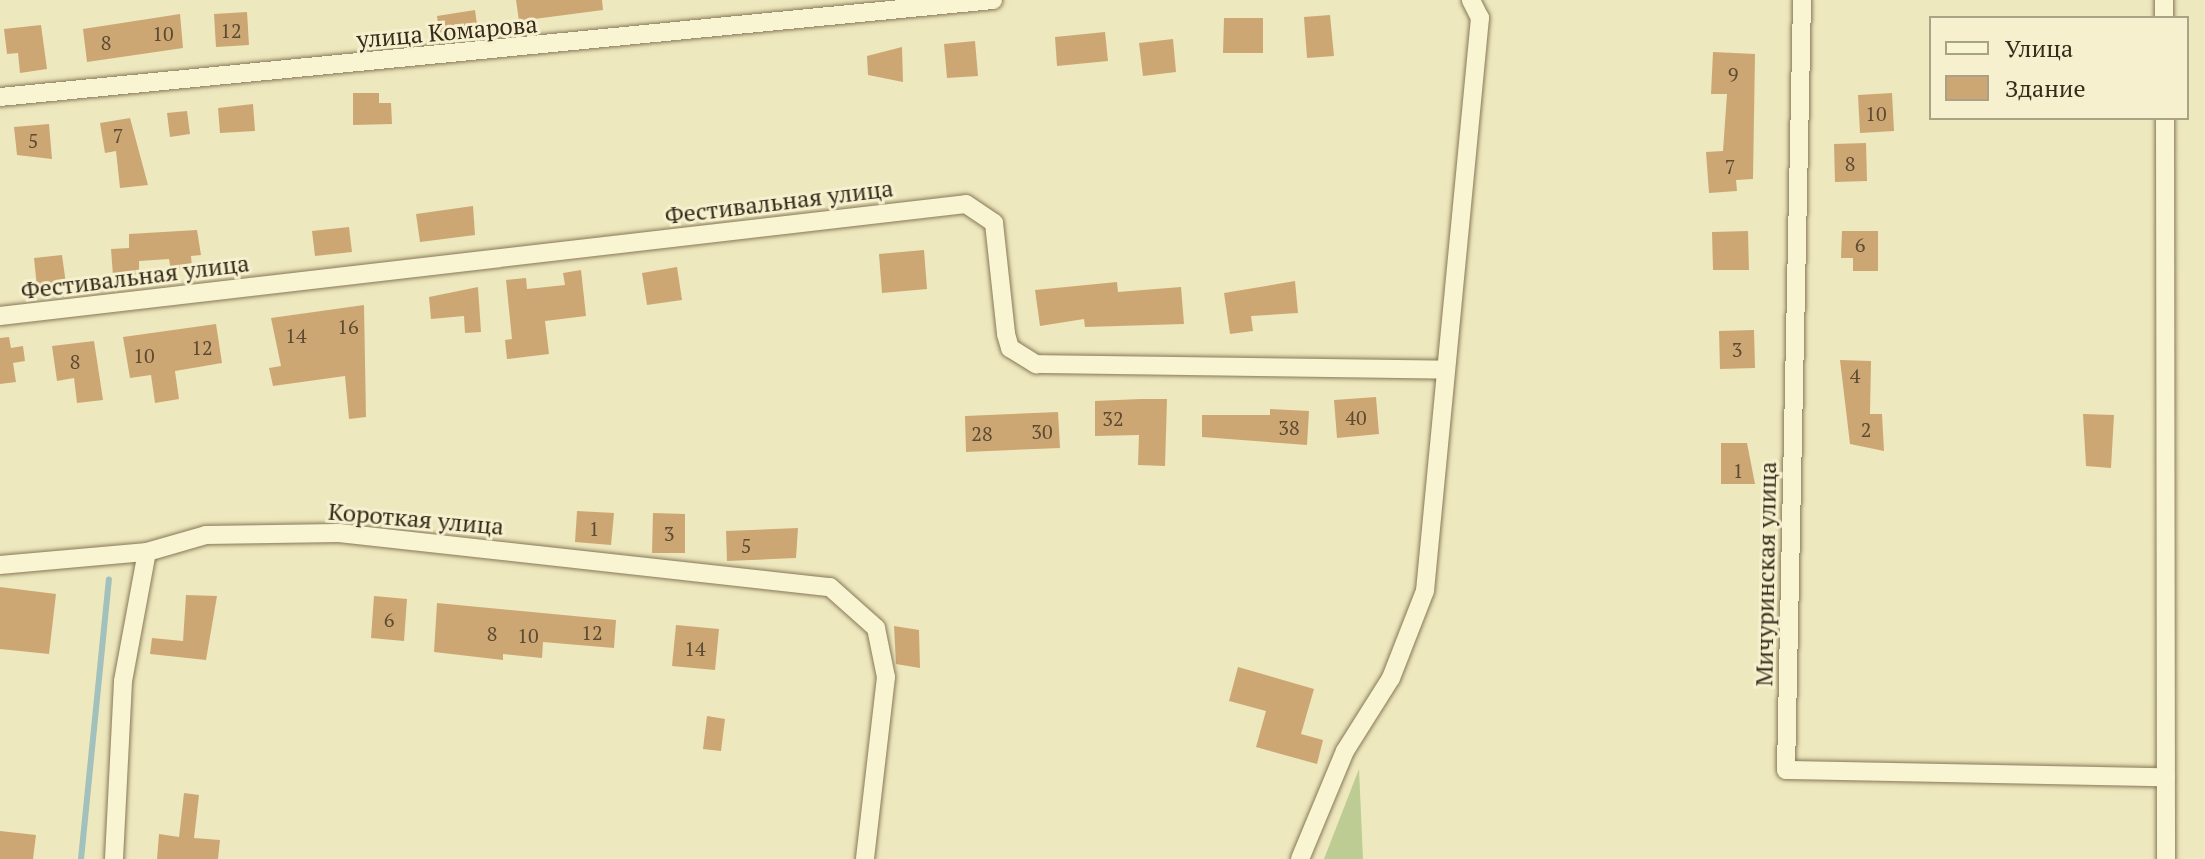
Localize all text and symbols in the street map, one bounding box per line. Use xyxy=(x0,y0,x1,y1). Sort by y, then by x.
street label: улица Комарова xyxy=(355,10,539,54)
legend xyxy=(1929,16,2189,120)
house number: 12 xyxy=(220,18,242,42)
house number: 10 xyxy=(152,21,174,45)
house number: 8 xyxy=(101,30,111,54)
text: Улица xyxy=(2005,32,2073,64)
house number: 9 xyxy=(1728,62,1738,86)
text: Здание xyxy=(2005,72,2086,104)
house number: 10 xyxy=(1865,101,1887,125)
house number: 7 xyxy=(113,123,123,147)
house number: 5 xyxy=(28,128,38,152)
house number: 8 xyxy=(1845,151,1855,175)
house number: 7 xyxy=(1725,154,1735,178)
street label: Фестивальная улица xyxy=(663,174,895,230)
house number: 6 xyxy=(1855,232,1865,256)
street label: Фестивальная улица xyxy=(19,249,251,305)
house number: 16 xyxy=(337,314,359,338)
house number: 14 xyxy=(285,323,307,347)
house number: 12 xyxy=(191,335,213,359)
house number: 3 xyxy=(1732,337,1742,361)
house number: 10 xyxy=(133,343,155,367)
house number: 8 xyxy=(70,349,80,373)
house number: 4 xyxy=(1850,363,1860,387)
house number: 40 xyxy=(1345,405,1367,429)
house number: 32 xyxy=(1102,406,1124,430)
house number: 38 xyxy=(1278,415,1300,439)
house number: 2 xyxy=(1861,417,1871,441)
house number: 30 xyxy=(1031,419,1053,443)
house number: 28 xyxy=(971,421,993,445)
house number: 1 xyxy=(1733,458,1743,482)
street label: Мичуринская улица xyxy=(1750,461,1782,687)
street label: Короткая улица xyxy=(327,497,505,541)
house number: 1 xyxy=(589,516,599,540)
house number: 3 xyxy=(664,521,674,545)
house number: 5 xyxy=(741,533,751,557)
house number: 6 xyxy=(384,607,394,631)
house number: 12 xyxy=(581,620,603,644)
house number: 8 xyxy=(487,621,497,645)
house number: 10 xyxy=(517,623,539,647)
house number: 14 xyxy=(684,636,706,660)

